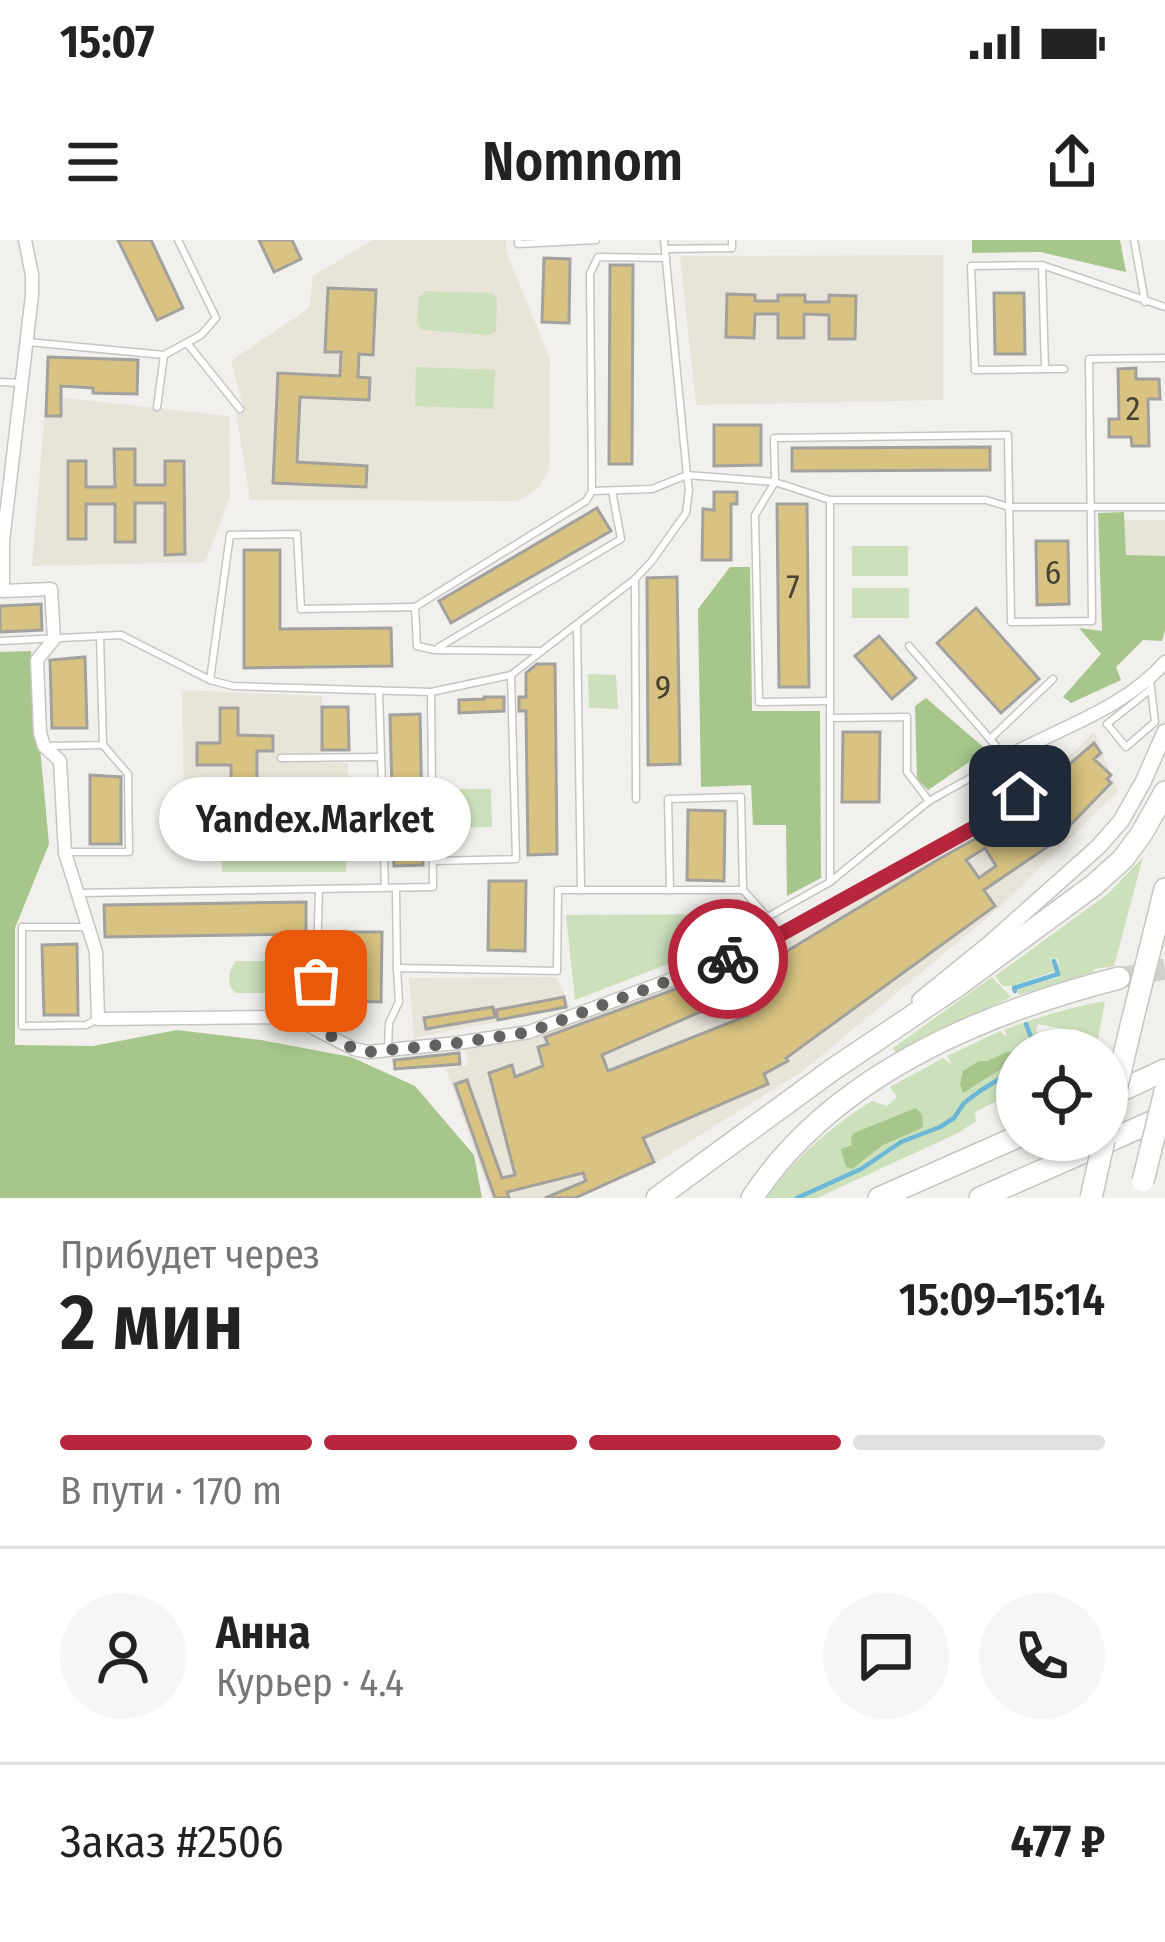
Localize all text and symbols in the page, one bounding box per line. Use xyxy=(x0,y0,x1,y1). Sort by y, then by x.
text: 15:07 xyxy=(60,15,154,69)
icon: menu xyxy=(60,129,126,195)
icon: share xyxy=(1039,129,1105,195)
text: Nomnom xyxy=(482,130,683,194)
house number: 2 xyxy=(1126,389,1140,429)
house number: 6 xyxy=(1045,553,1061,593)
house number: 7 xyxy=(786,567,800,607)
house number: 9 xyxy=(655,668,671,708)
pin xyxy=(969,745,1071,847)
icon: home xyxy=(987,763,1053,829)
callout: Yandex.Market xyxy=(160,777,472,861)
text: Yandex.Market xyxy=(196,796,434,842)
courier xyxy=(668,899,788,1019)
icon: bike xyxy=(695,926,761,992)
pin xyxy=(265,930,367,1032)
icon: bag xyxy=(283,948,349,1014)
map controls xyxy=(996,1029,1128,1161)
button: locate xyxy=(996,1029,1128,1161)
text: Прибудет через xyxy=(60,1232,320,1278)
text: 15:09–15:14 xyxy=(899,1273,1105,1327)
text: 2 мин xyxy=(60,1276,244,1370)
text: В пути · 170 m xyxy=(60,1468,282,1514)
button: person xyxy=(60,1593,186,1719)
button: chat xyxy=(823,1593,949,1719)
button: phone xyxy=(979,1593,1105,1719)
text: Анна xyxy=(216,1606,311,1660)
text: Курьер · 4.4 xyxy=(216,1660,404,1706)
text: Заказ #2506 xyxy=(60,1815,284,1869)
text: 477 ₽ xyxy=(1011,1815,1105,1869)

